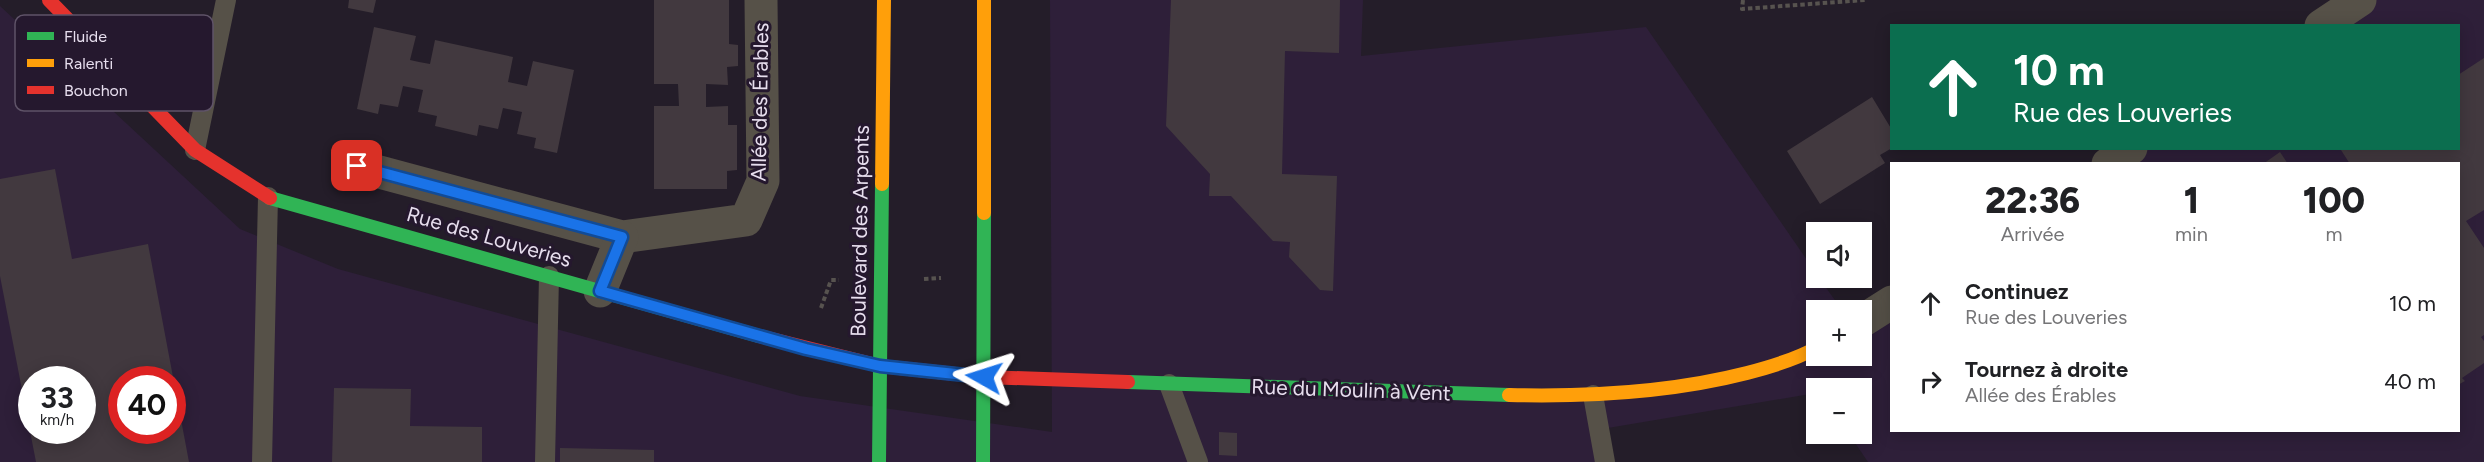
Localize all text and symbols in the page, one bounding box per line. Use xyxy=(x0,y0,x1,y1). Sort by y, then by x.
legend xyxy=(15,15,213,111)
street label: Allée des Érables xyxy=(746,22,773,182)
text: Fluide xyxy=(64,27,107,46)
text: 10 m xyxy=(2013,45,2105,96)
icon: ahead xyxy=(1914,48,1992,126)
text: Ralenti xyxy=(64,54,113,73)
text: Bouchon xyxy=(64,81,128,100)
text: Rue des Louveries xyxy=(2013,96,2232,129)
street label: Boulevard des Arpents xyxy=(845,125,874,337)
pin xyxy=(331,140,382,191)
icon: arrive xyxy=(340,149,373,182)
text: 22:36 xyxy=(1985,179,2080,222)
text: 1 xyxy=(2184,179,2199,222)
text: 100 xyxy=(2303,179,2365,222)
street label: Rue des Louveries xyxy=(404,201,575,272)
map controls xyxy=(1806,222,1872,444)
button: sound xyxy=(1806,222,1872,288)
text: Arrivée xyxy=(2001,222,2064,246)
text: min xyxy=(2175,222,2208,246)
text: m xyxy=(2325,222,2342,246)
text: Continuez xyxy=(1965,278,2069,305)
icon: ahead xyxy=(1914,287,1947,320)
text: 10 m xyxy=(2389,290,2436,317)
button: + xyxy=(1806,300,1872,366)
text: Rue des Louveries xyxy=(1965,305,2127,329)
position arrow xyxy=(952,345,1016,409)
text: Tournez à droite xyxy=(1965,356,2128,383)
icon: right xyxy=(1914,365,1947,398)
speed limit sign: 40 xyxy=(108,366,186,444)
text: 40 m xyxy=(2384,368,2436,395)
street label: Rue du Moulin à Vent xyxy=(1251,374,1451,405)
button: − xyxy=(1806,378,1872,444)
text: 33 xyxy=(40,379,74,416)
text: Allée des Érables xyxy=(1965,383,2116,407)
text: km/h xyxy=(40,411,74,429)

